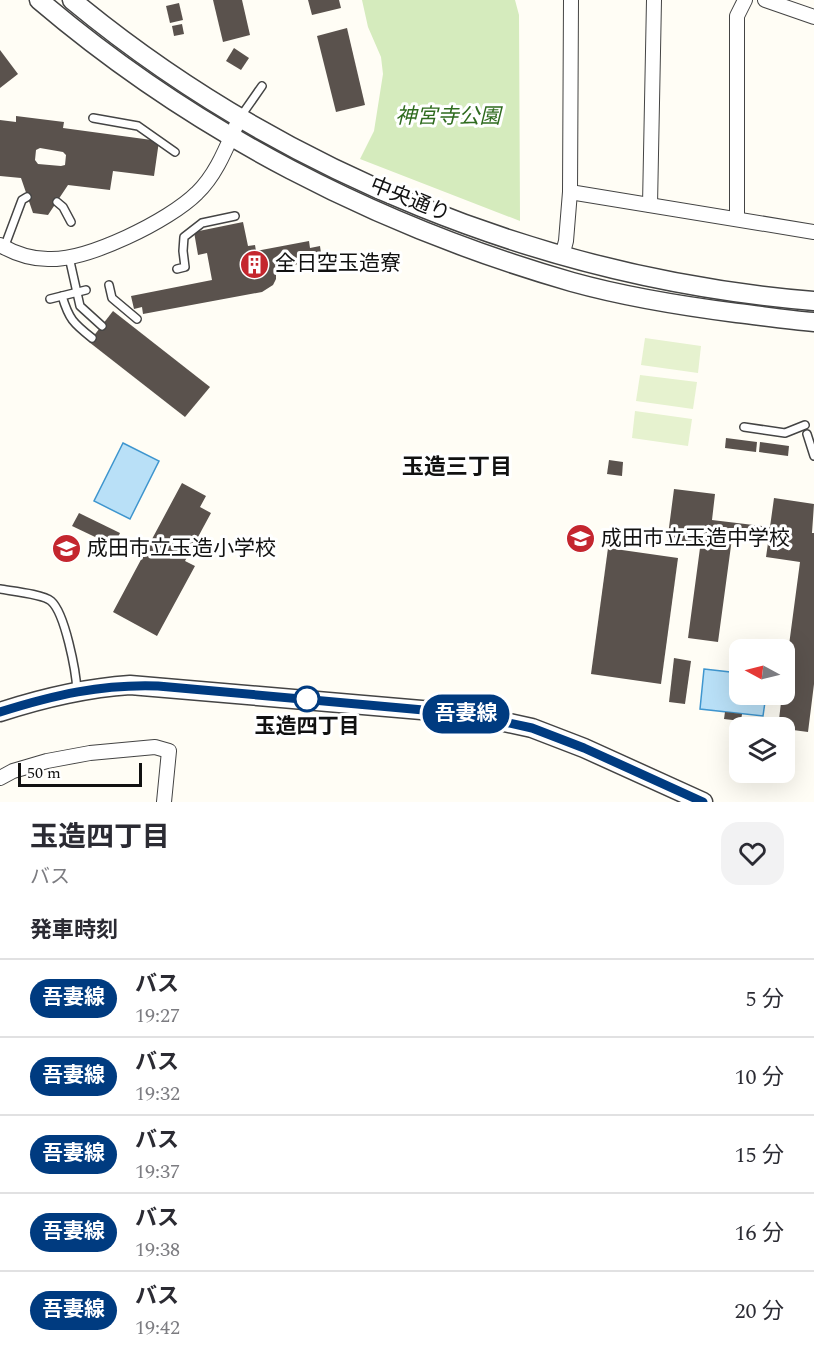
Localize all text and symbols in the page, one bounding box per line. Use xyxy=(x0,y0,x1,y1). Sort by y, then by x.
park label: 神宮寺公園 xyxy=(396,101,503,133)
street label: 中央通り xyxy=(365,169,455,231)
building icon: 全日空玉造寮 xyxy=(238,248,270,280)
place label: 全日空玉造寮 xyxy=(275,248,401,280)
district label: 玉造三丁目 xyxy=(402,451,512,484)
school or university icon: 成田市立玉造中学校 xyxy=(564,523,596,555)
place label: 成田市立玉造中学校 xyxy=(601,523,790,555)
school or university icon: 成田市立玉造小学校 xyxy=(50,533,82,565)
place label: 成田市立玉造小学校 xyxy=(87,533,276,565)
north arrow xyxy=(729,639,795,705)
map controls xyxy=(729,639,795,783)
marker: 玉造四丁目 xyxy=(294,686,320,712)
line badge: 吾妻線 xyxy=(432,694,500,734)
text: 吾妻線 xyxy=(435,698,498,730)
place label: 玉造四丁目 xyxy=(255,711,360,743)
button: layers xyxy=(729,717,795,783)
scale bar xyxy=(18,760,142,788)
text: 50 m xyxy=(27,761,61,785)
text: 玉造四丁目 xyxy=(30,816,170,859)
button: heart xyxy=(721,822,784,885)
text: バス xyxy=(30,862,70,892)
text: 発車時刻 xyxy=(30,914,118,947)
text: バス xyxy=(135,968,179,1001)
text: 吾妻線 xyxy=(42,982,105,1014)
text: 5 分 xyxy=(745,983,784,1016)
text: 19:27 xyxy=(135,1001,180,1031)
text: バス xyxy=(135,1046,179,1079)
text: 吾妻線 xyxy=(42,1060,105,1092)
text: 10 分 xyxy=(734,1061,784,1094)
text: 19:32 xyxy=(135,1079,180,1109)
text: バス xyxy=(135,1124,179,1157)
text: 吾妻線 xyxy=(42,1138,105,1170)
text: 15 分 xyxy=(734,1139,784,1172)
text: 19:37 xyxy=(135,1157,180,1187)
text: バス xyxy=(135,1202,179,1235)
text: 吾妻線 xyxy=(42,1216,105,1248)
text: 16 分 xyxy=(734,1217,784,1250)
text: 19:38 xyxy=(135,1235,180,1265)
text: バス xyxy=(135,1280,179,1313)
text: 吾妻線 xyxy=(42,1294,105,1326)
text: 20 分 xyxy=(734,1295,784,1328)
text: 19:42 xyxy=(135,1313,180,1343)

